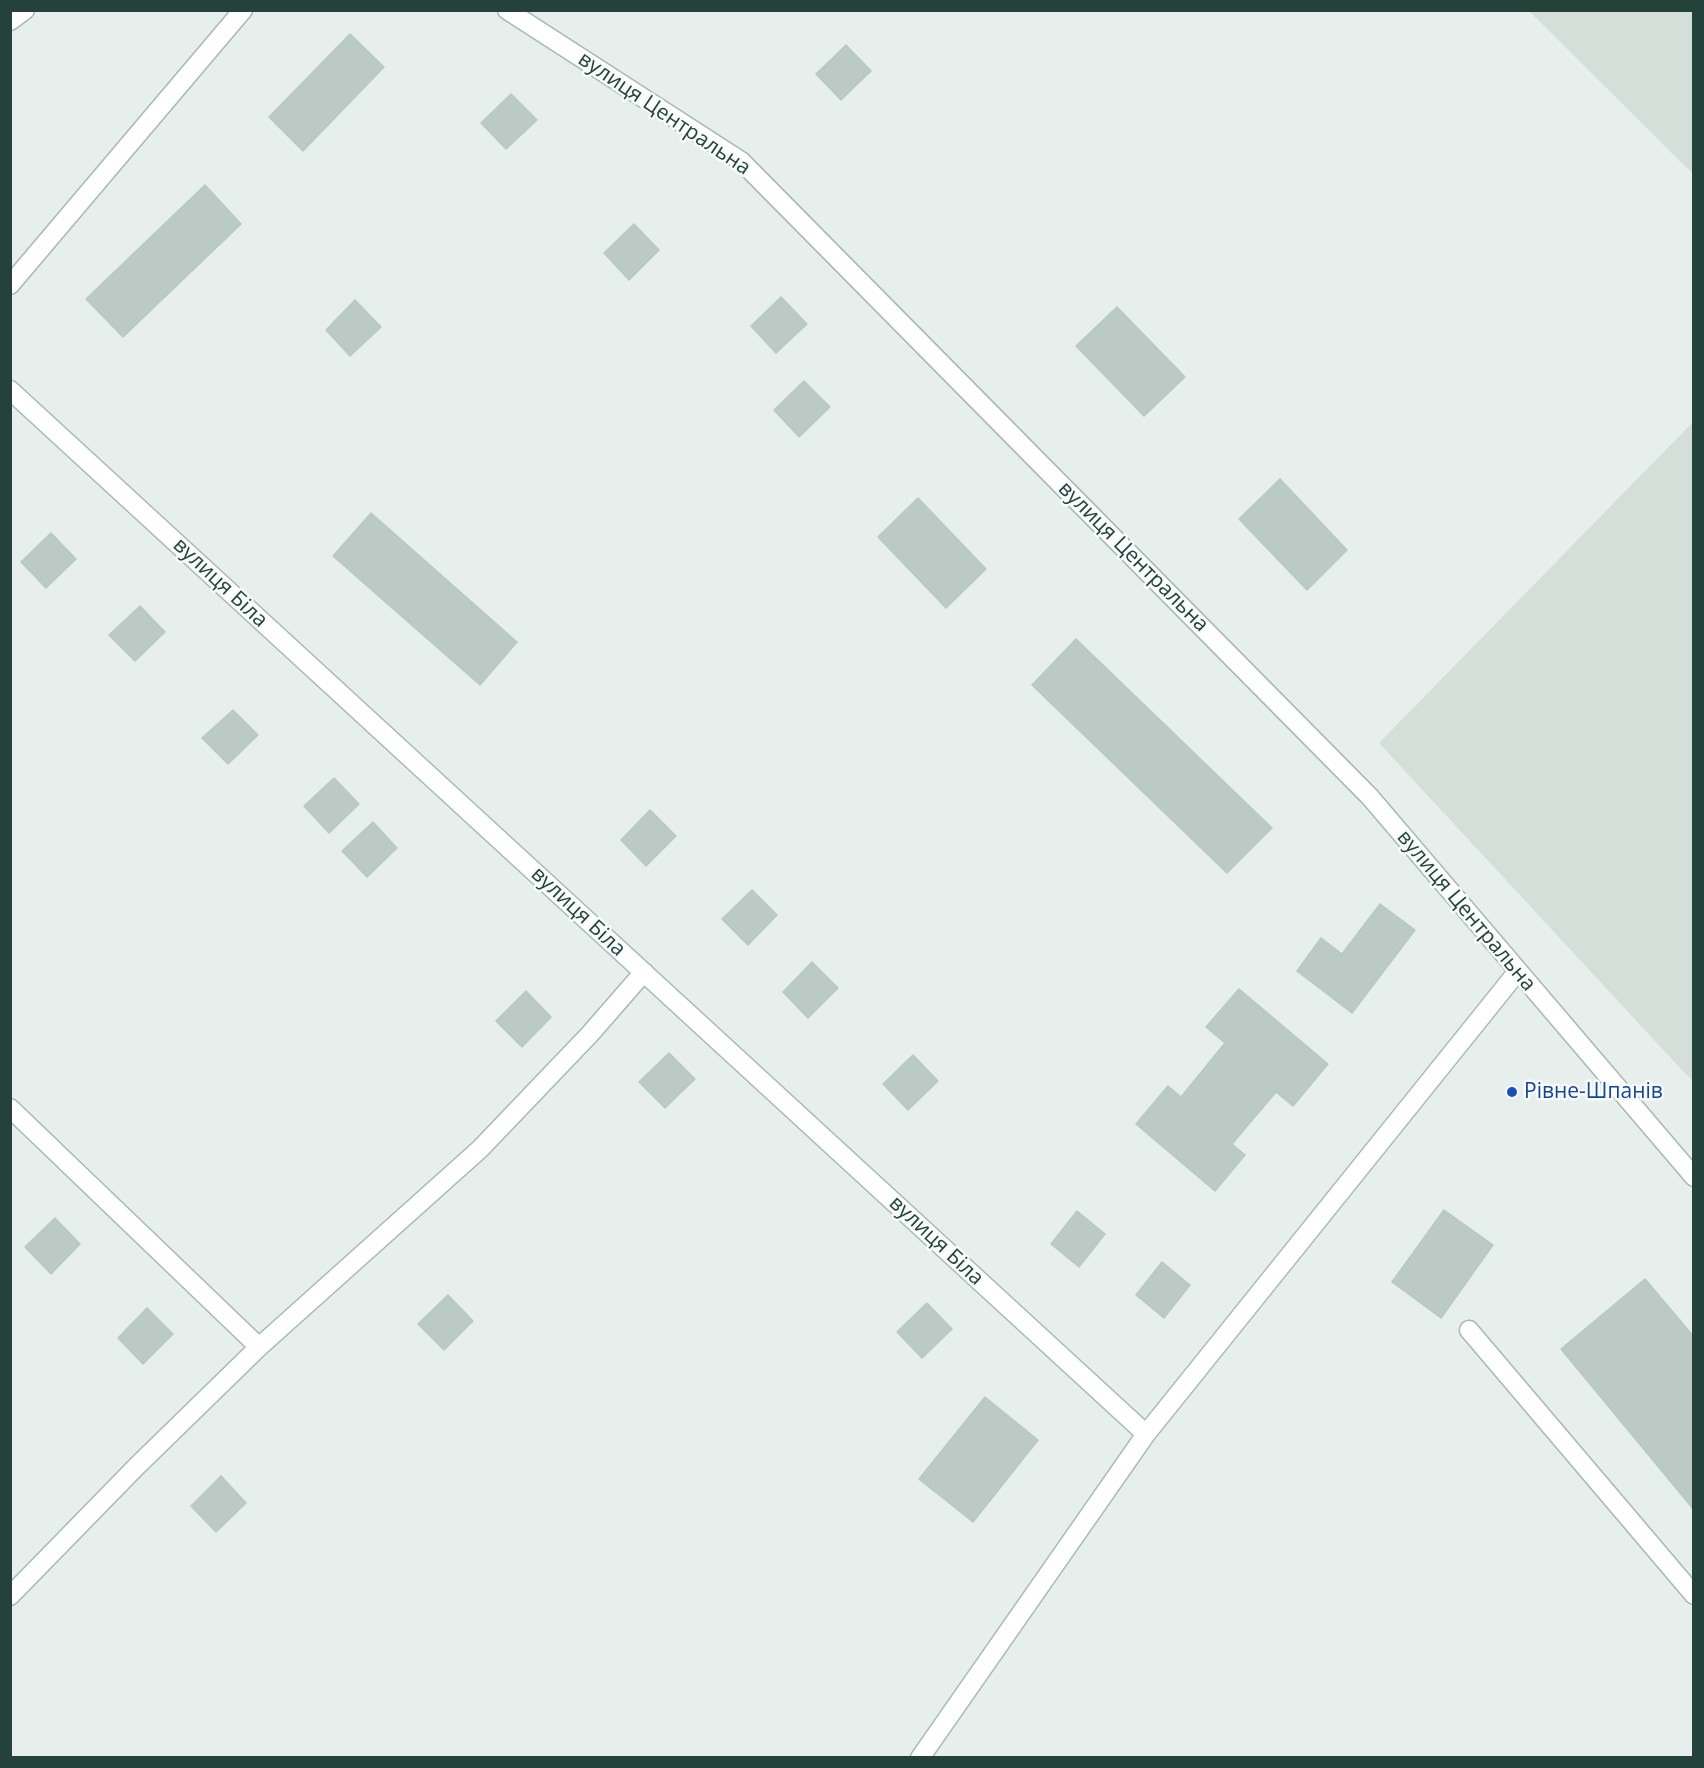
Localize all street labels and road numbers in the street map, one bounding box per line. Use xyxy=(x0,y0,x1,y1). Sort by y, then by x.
street label: вулиця Центральна xyxy=(573,47,755,181)
street label: вулиця Центральна xyxy=(1052,476,1214,638)
street label: вулиця Біла xyxy=(168,533,272,633)
street label: вулиця Центральна xyxy=(1391,825,1541,997)
street label: вулиця Біла xyxy=(526,862,630,962)
street label: вулиця Біла xyxy=(884,1191,988,1291)

